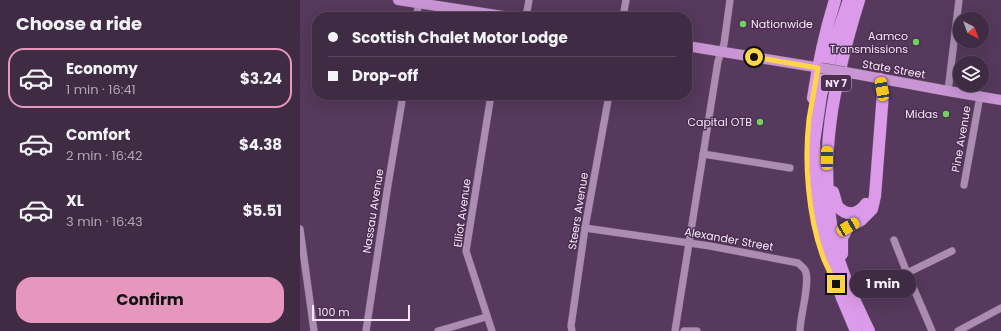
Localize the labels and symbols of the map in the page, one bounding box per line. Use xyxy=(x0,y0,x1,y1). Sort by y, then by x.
north arrow xyxy=(953,12,989,48)
place label: Nationwide xyxy=(751,16,813,32)
marker: Nationwide xyxy=(738,19,748,29)
place label: Aamco Transmissions xyxy=(830,28,908,57)
marker: Aamco Transmissions xyxy=(911,37,921,47)
route start xyxy=(745,48,763,66)
street label: State Street xyxy=(861,56,927,82)
road number: NY 7 xyxy=(821,75,851,91)
car xyxy=(874,76,890,102)
street label: Pine Avenue xyxy=(947,104,975,173)
place label: Midas xyxy=(905,106,938,122)
marker: Midas xyxy=(941,109,951,119)
place label: Capital OTB xyxy=(688,114,752,130)
marker: Capital OTB xyxy=(755,117,765,127)
car xyxy=(821,146,833,170)
street label: Nassau Avenue xyxy=(358,167,388,254)
street label: Steers Avenue xyxy=(564,171,592,251)
street label: Elliot Avenue xyxy=(449,178,475,248)
car xyxy=(835,216,861,238)
street label: Alexander Street xyxy=(683,223,775,255)
callout: 1 min xyxy=(850,270,916,298)
route end xyxy=(827,275,845,293)
scale bar xyxy=(312,303,410,322)

